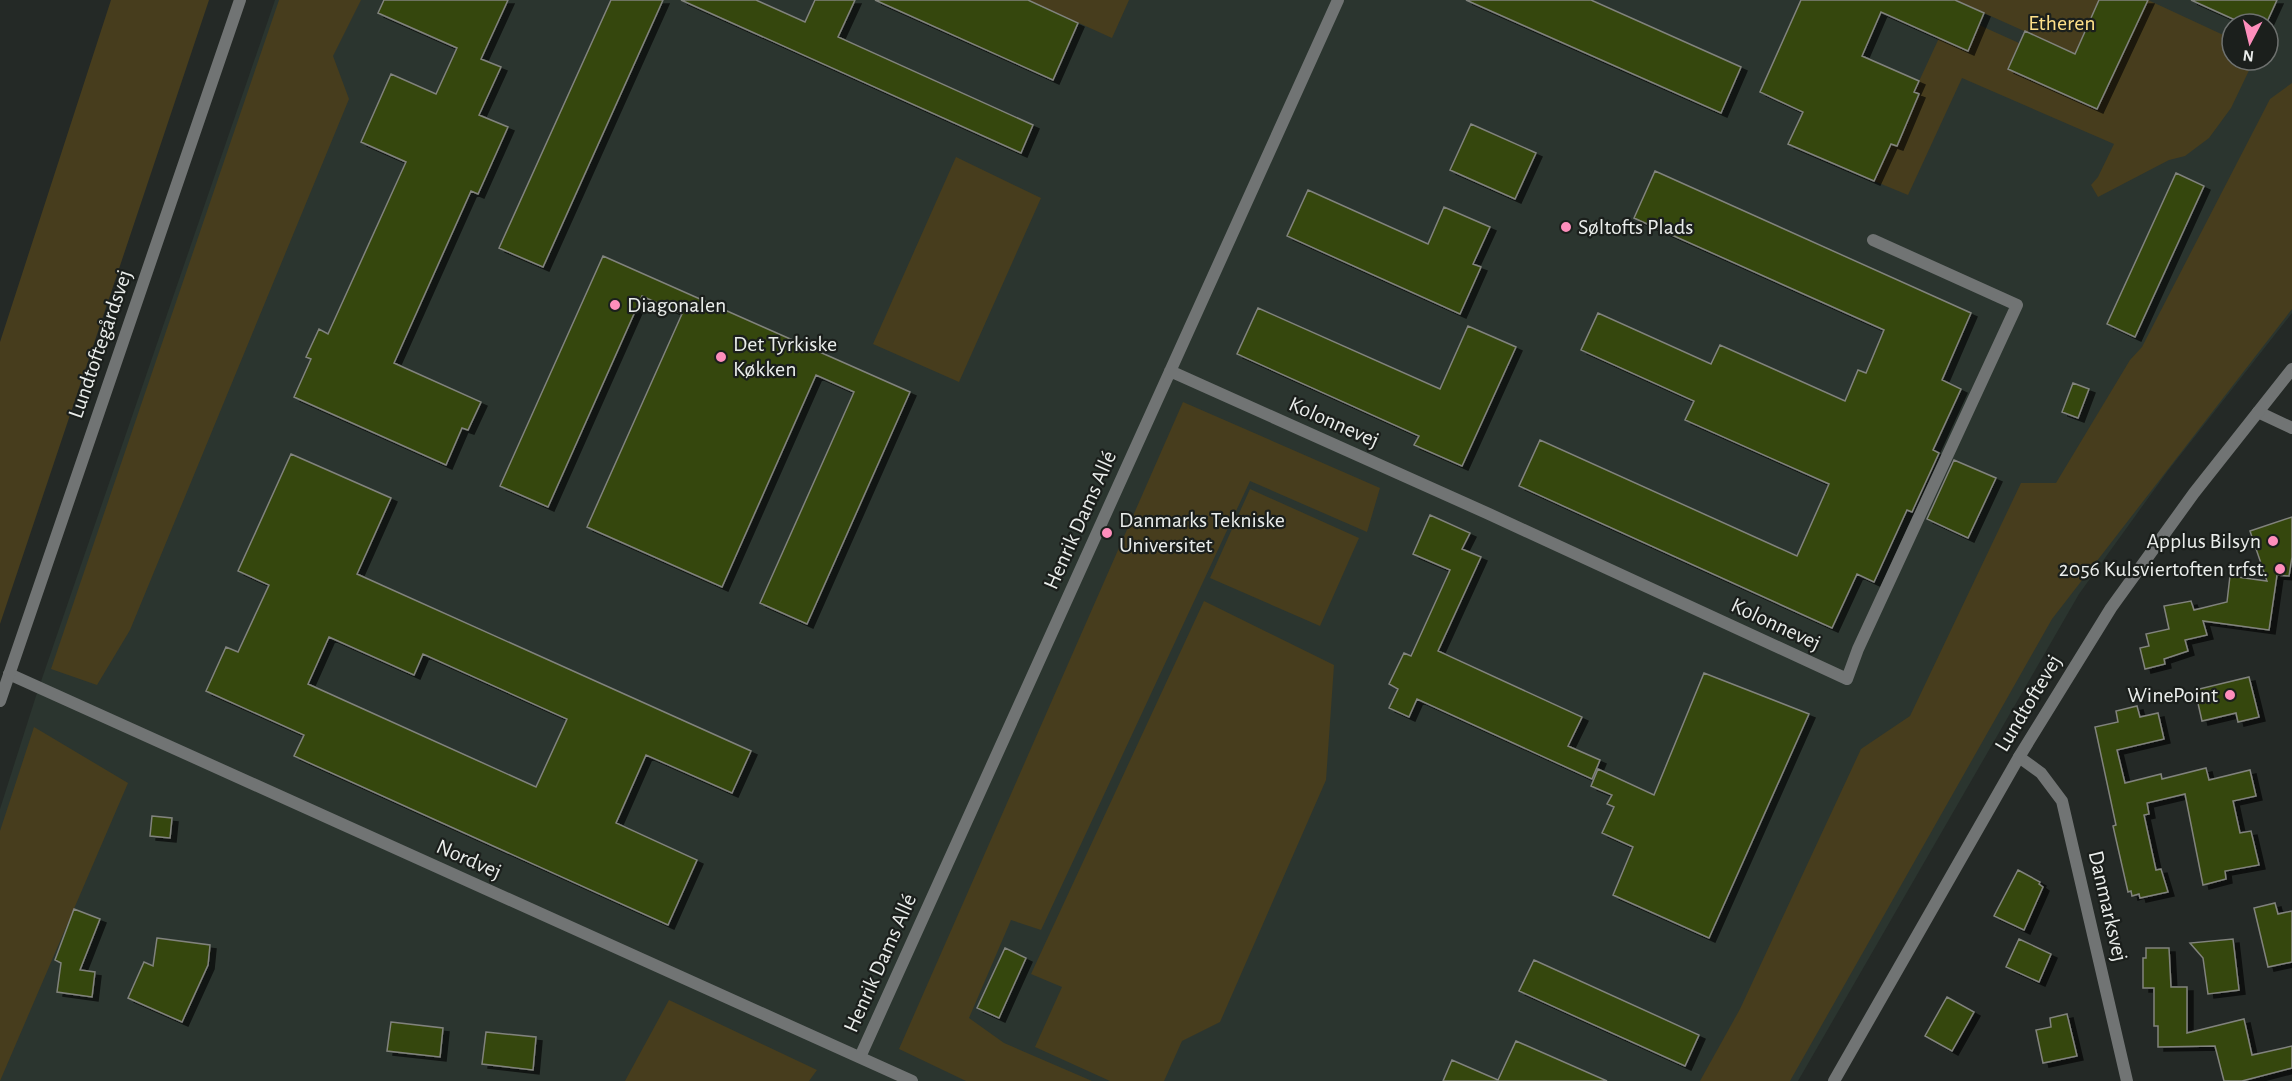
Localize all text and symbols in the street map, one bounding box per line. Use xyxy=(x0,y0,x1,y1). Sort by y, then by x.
park label: Etheren xyxy=(2028,12,2096,34)
north arrow xyxy=(2220,12,2280,72)
text: N xyxy=(2242,47,2255,65)
place label: Søltofts Plads xyxy=(1578,216,1693,238)
marker: Søltofts Plads xyxy=(1559,220,1573,234)
street label: Lundtoftegårdsvej xyxy=(64,267,136,421)
place label: Diagonalen xyxy=(627,294,726,316)
marker: Diagonalen xyxy=(608,298,622,312)
place label: Det Tyrkiske Køkken xyxy=(733,333,837,380)
marker: Det Tyrkiske Køkken xyxy=(714,350,728,364)
street label: Kolonnevej xyxy=(1286,392,1382,452)
street label: Henrik Dams Allé xyxy=(1040,447,1120,593)
place label: Danmarks Tekniske Universitet xyxy=(1119,509,1285,556)
marker: Danmarks Tekniske Universitet xyxy=(1100,526,1114,540)
place label: Applus Bilsyn xyxy=(2146,530,2261,552)
marker: Applus Bilsyn xyxy=(2266,534,2280,548)
place label: 2056 Kulsviertoften trfst. xyxy=(2059,558,2268,580)
marker: 2056 Kulsviertoften trfst. xyxy=(2273,562,2287,576)
street label: Kolonnevej xyxy=(1728,594,1824,654)
street label: Lundtoftevej xyxy=(1991,651,2065,755)
place label: WinePoint xyxy=(2127,684,2218,706)
marker: WinePoint xyxy=(2223,688,2237,702)
street label: Nordvej xyxy=(433,835,505,883)
street label: Danmarksvej xyxy=(2085,848,2131,964)
street label: Henrik Dams Allé xyxy=(840,890,920,1036)

